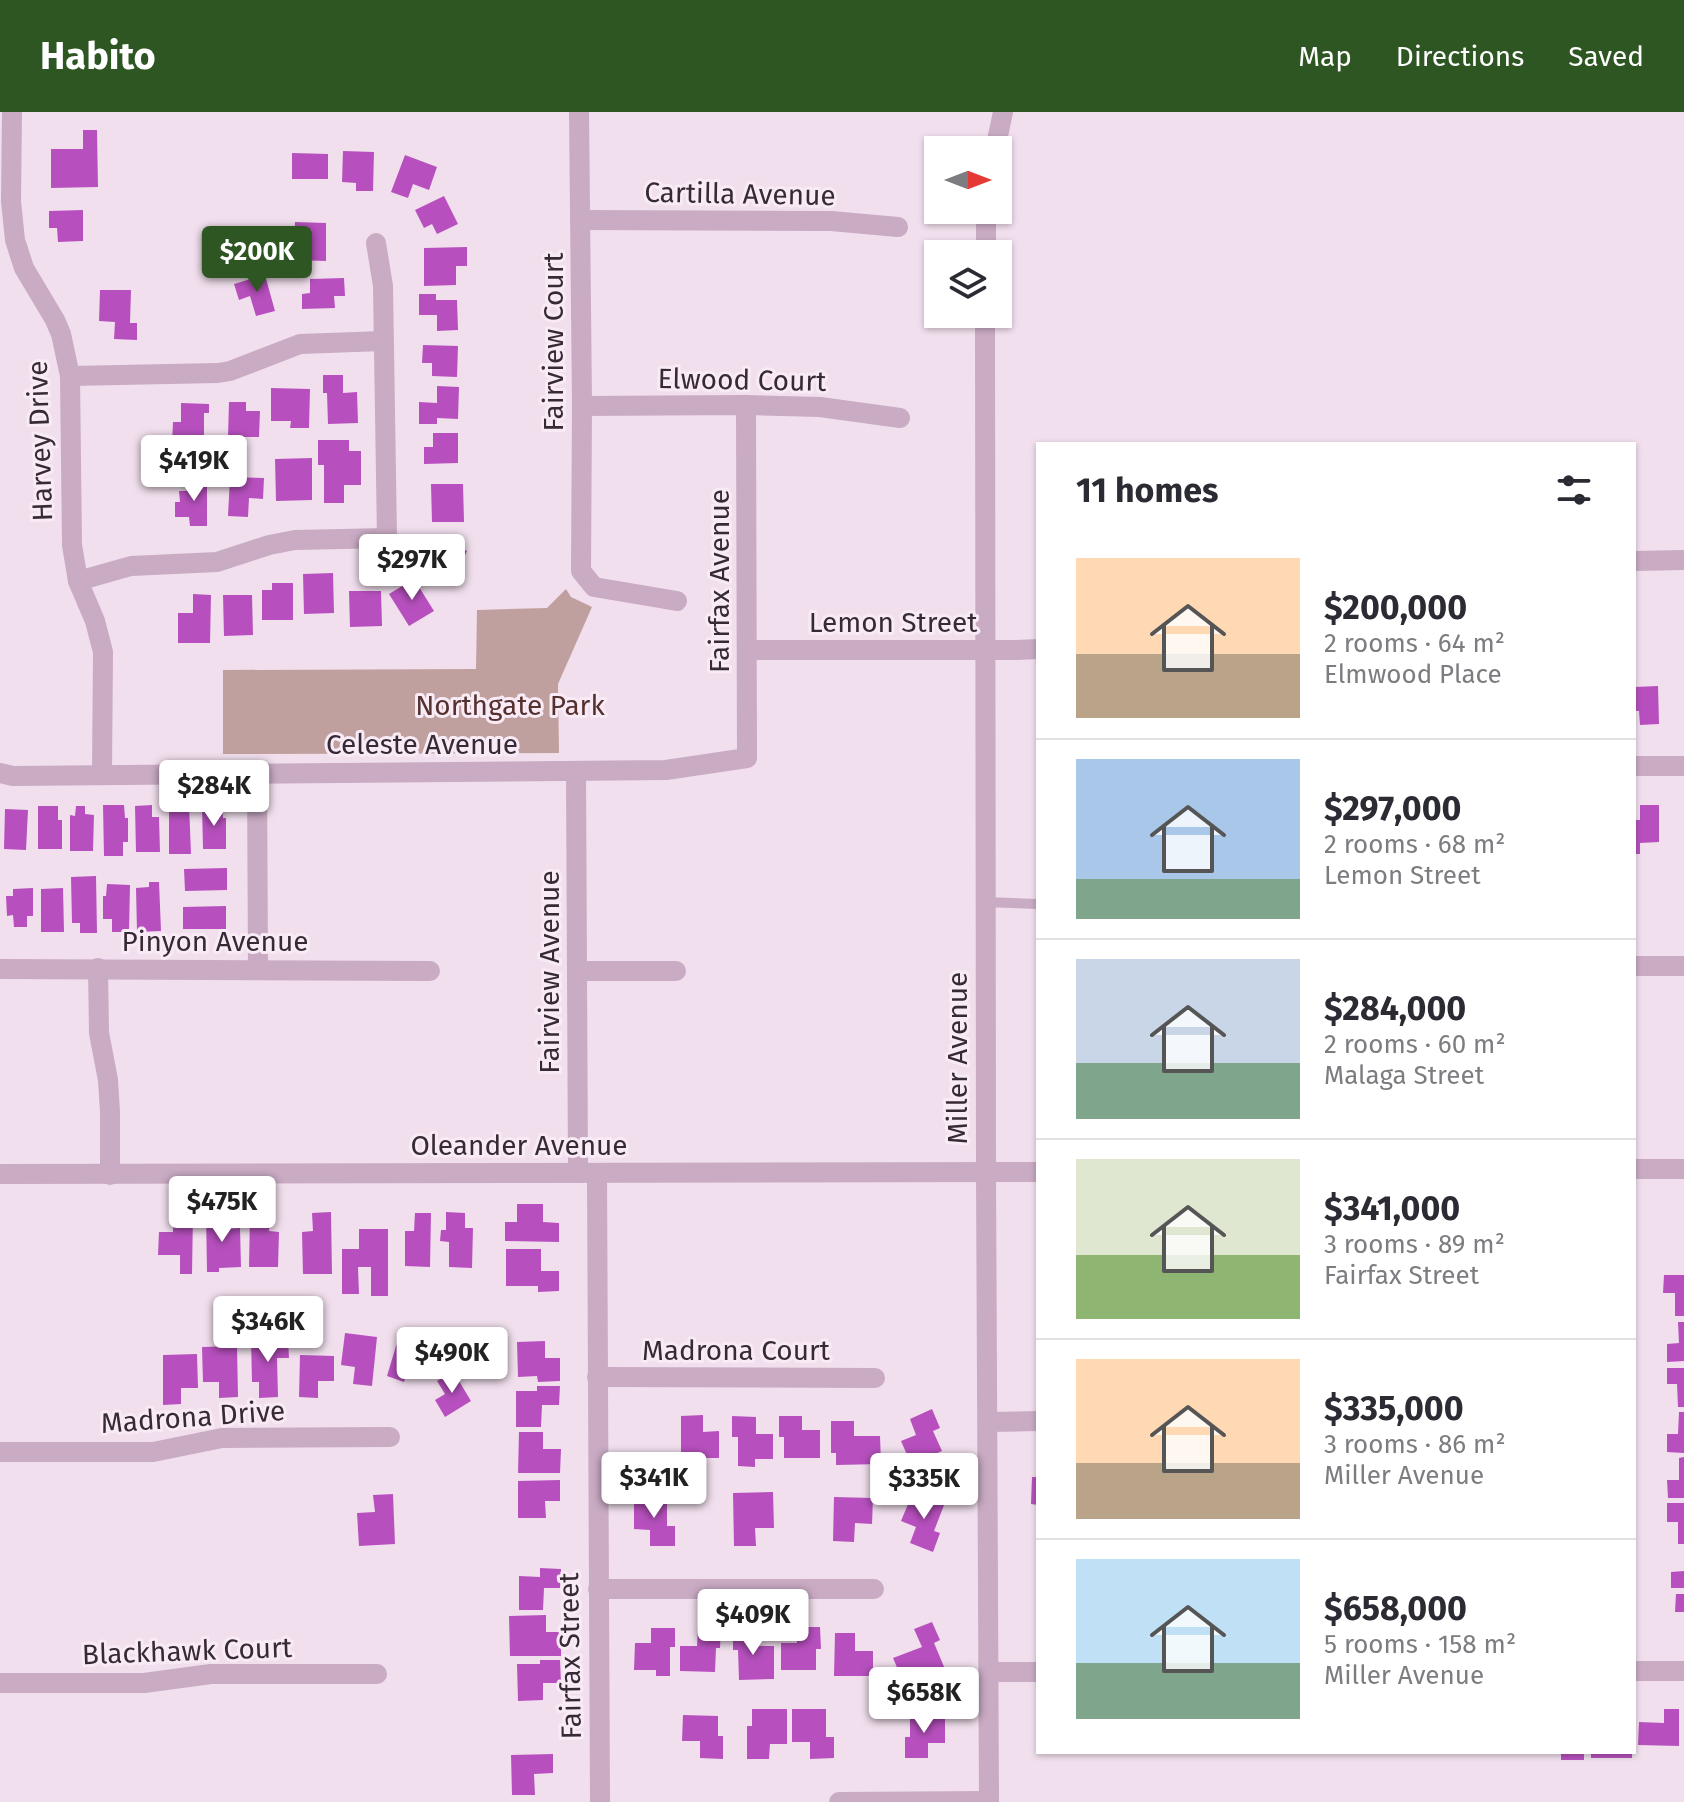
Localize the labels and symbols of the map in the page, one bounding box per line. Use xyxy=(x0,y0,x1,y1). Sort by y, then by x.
north arrow xyxy=(924,136,1012,224)
street label: Cartilla Avenue xyxy=(644,176,836,212)
pin: $200K xyxy=(201,226,313,294)
street label: Fairview Court xyxy=(537,252,570,432)
street label: Harvey Drive xyxy=(21,360,59,522)
street label: Elwood Court xyxy=(657,362,827,398)
pin: $419K xyxy=(138,435,250,503)
street label: Fairfax Avenue xyxy=(703,489,736,673)
pin: $297K xyxy=(356,534,468,602)
street label: Lemon Street xyxy=(809,606,978,639)
park label: Northgate Park xyxy=(415,689,605,722)
street label: Celeste Avenue xyxy=(326,728,518,761)
pin: $284K xyxy=(158,760,270,828)
street label: Fairview Avenue xyxy=(533,870,566,1074)
street label: Pinyon Avenue xyxy=(121,925,309,958)
street label: Miller Avenue xyxy=(941,972,974,1144)
street label: Oleander Avenue xyxy=(410,1129,628,1162)
pin: $475K xyxy=(166,1176,278,1244)
pin: $346K xyxy=(212,1296,324,1364)
pin: $490K xyxy=(396,1327,508,1395)
street label: Madrona Court xyxy=(642,1334,831,1367)
street label: Madrona Drive xyxy=(100,1394,286,1440)
pin: $341K xyxy=(598,1452,710,1520)
pin: $335K xyxy=(868,1453,980,1521)
street label: Fairfax Street xyxy=(552,1571,588,1740)
pin: $409K xyxy=(697,1589,809,1657)
street label: Blackhawk Court xyxy=(81,1631,293,1671)
pin: $658K xyxy=(868,1667,980,1735)

